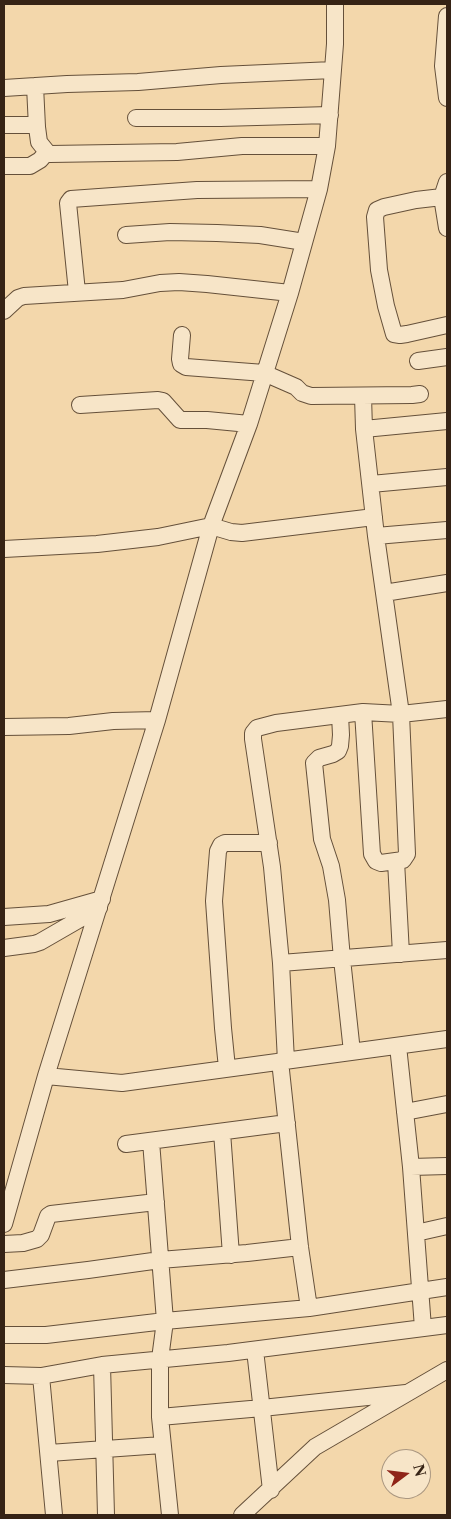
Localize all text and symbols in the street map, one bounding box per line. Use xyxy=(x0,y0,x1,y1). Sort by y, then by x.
north arrow xyxy=(381,1449,431,1499)
text: N xyxy=(409,1462,430,1479)

